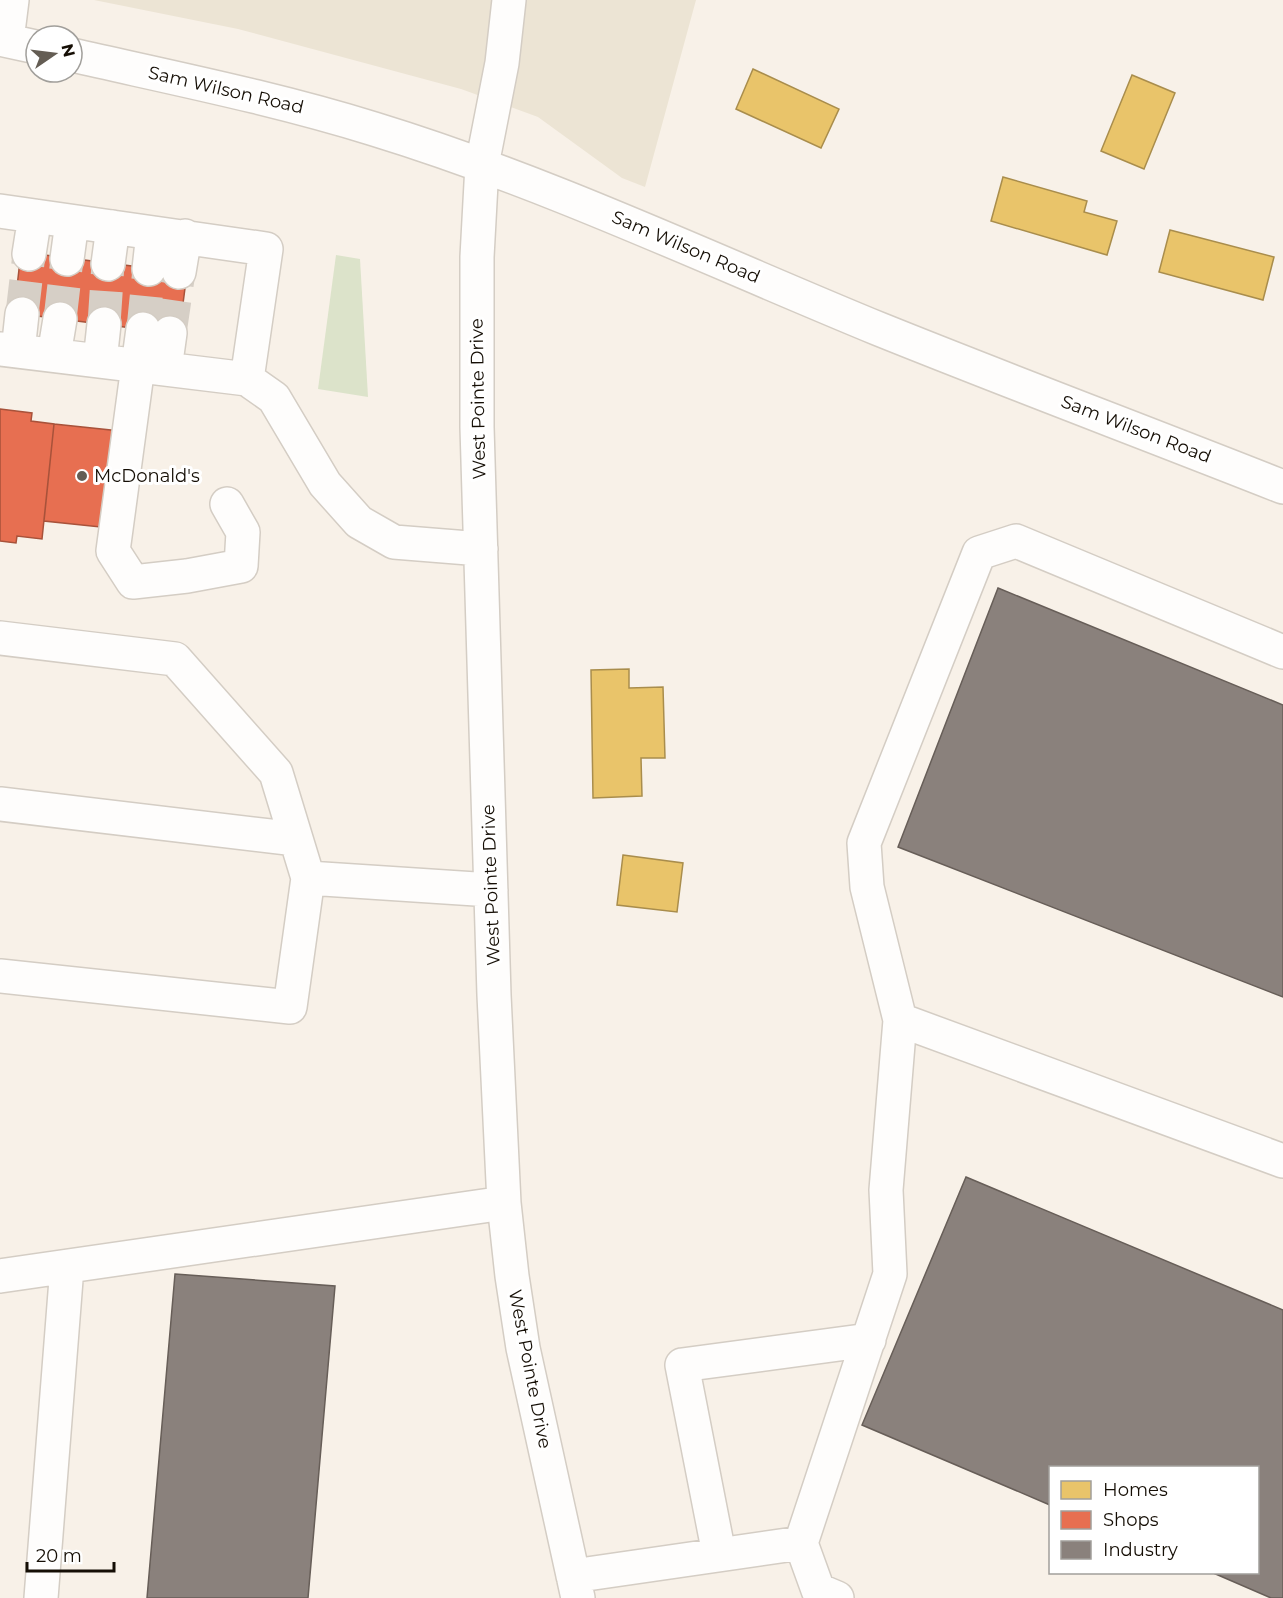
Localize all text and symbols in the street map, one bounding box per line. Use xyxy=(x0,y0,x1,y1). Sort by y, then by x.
north arrow xyxy=(24,24,84,84)
text: N xyxy=(57,42,79,59)
street label: Sam Wilson Road xyxy=(146,61,306,119)
street label: Sam Wilson Road xyxy=(609,206,763,288)
street label: West Pointe Drive xyxy=(466,318,490,480)
street label: Sam Wilson Road xyxy=(1058,390,1214,468)
place label: McDonald's xyxy=(94,465,200,487)
marker: McDonald's xyxy=(75,469,89,483)
street label: West Pointe Drive xyxy=(477,804,505,966)
street label: West Pointe Drive xyxy=(504,1288,556,1450)
legend xyxy=(1049,1466,1259,1574)
text: Homes xyxy=(1103,1479,1168,1501)
text: Shops xyxy=(1103,1509,1159,1531)
scale bar xyxy=(27,1535,114,1573)
text: Industry xyxy=(1103,1539,1178,1561)
text: 20 m xyxy=(36,1545,82,1567)

